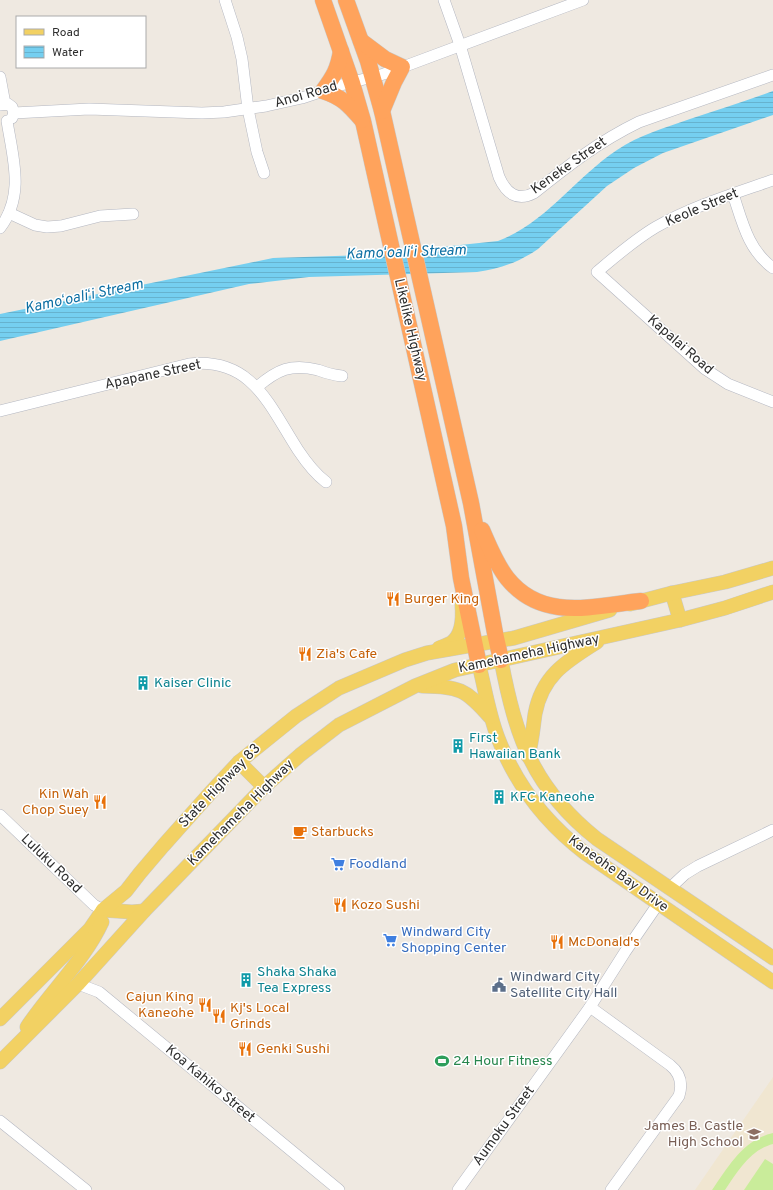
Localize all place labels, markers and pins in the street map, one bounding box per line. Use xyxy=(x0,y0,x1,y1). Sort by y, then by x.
restaurant icon: Burger King xyxy=(385,591,401,607)
place label: Burger King xyxy=(404,591,479,608)
restaurant icon: Zia's Cafe xyxy=(297,646,313,662)
place label: Zia's Cafe xyxy=(316,646,377,663)
building icon: Kaiser Clinic xyxy=(135,675,151,691)
place label: Kaiser Clinic xyxy=(154,675,232,692)
place label: First Hawaiian Bank xyxy=(469,730,561,763)
building icon: First Hawaiian Bank xyxy=(450,738,466,754)
place label: Kin Wah Chop Suey xyxy=(22,786,89,819)
building icon: KFC Kaneohe xyxy=(491,789,507,805)
place label: KFC Kaneohe xyxy=(510,789,595,806)
restaurant icon: Kin Wah Chop Suey xyxy=(92,794,108,810)
cafe icon: Starbucks xyxy=(292,824,308,840)
place label: Starbucks xyxy=(311,824,374,841)
supermarket icon: Foodland xyxy=(330,856,346,872)
place label: Foodland xyxy=(349,856,407,873)
restaurant icon: Kozo Sushi xyxy=(332,897,348,913)
place label: Kozo Sushi xyxy=(351,897,420,914)
place label: Windward City Shopping Center xyxy=(401,924,507,957)
supermarket icon: Windward City Shopping Center xyxy=(382,932,398,948)
restaurant icon: McDonald's xyxy=(549,934,565,950)
place label: McDonald's xyxy=(568,934,640,951)
place label: Shaka Shaka Tea Express xyxy=(257,964,337,997)
place label: Windward City Satellite City Hall xyxy=(510,969,618,1002)
building icon: Shaka Shaka Tea Express xyxy=(238,972,254,988)
public building icon: Windward City Satellite City Hall xyxy=(491,977,507,993)
place label: Cajun King Kaneohe xyxy=(126,989,194,1022)
restaurant icon: Cajun King Kaneohe xyxy=(197,997,213,1013)
place label: Kj's Local Grinds xyxy=(230,1000,289,1033)
restaurant icon: Kj's Local Grinds xyxy=(211,1008,227,1024)
restaurant icon: Genki Sushi xyxy=(237,1041,253,1057)
place label: Genki Sushi xyxy=(256,1041,330,1058)
sports icon: 24 Hour Fitness xyxy=(434,1053,450,1069)
place label: 24 Hour Fitness xyxy=(453,1053,553,1070)
place label: James B. Castle High School xyxy=(644,1118,743,1151)
school or university icon: James B. Castle High School xyxy=(746,1126,762,1142)

